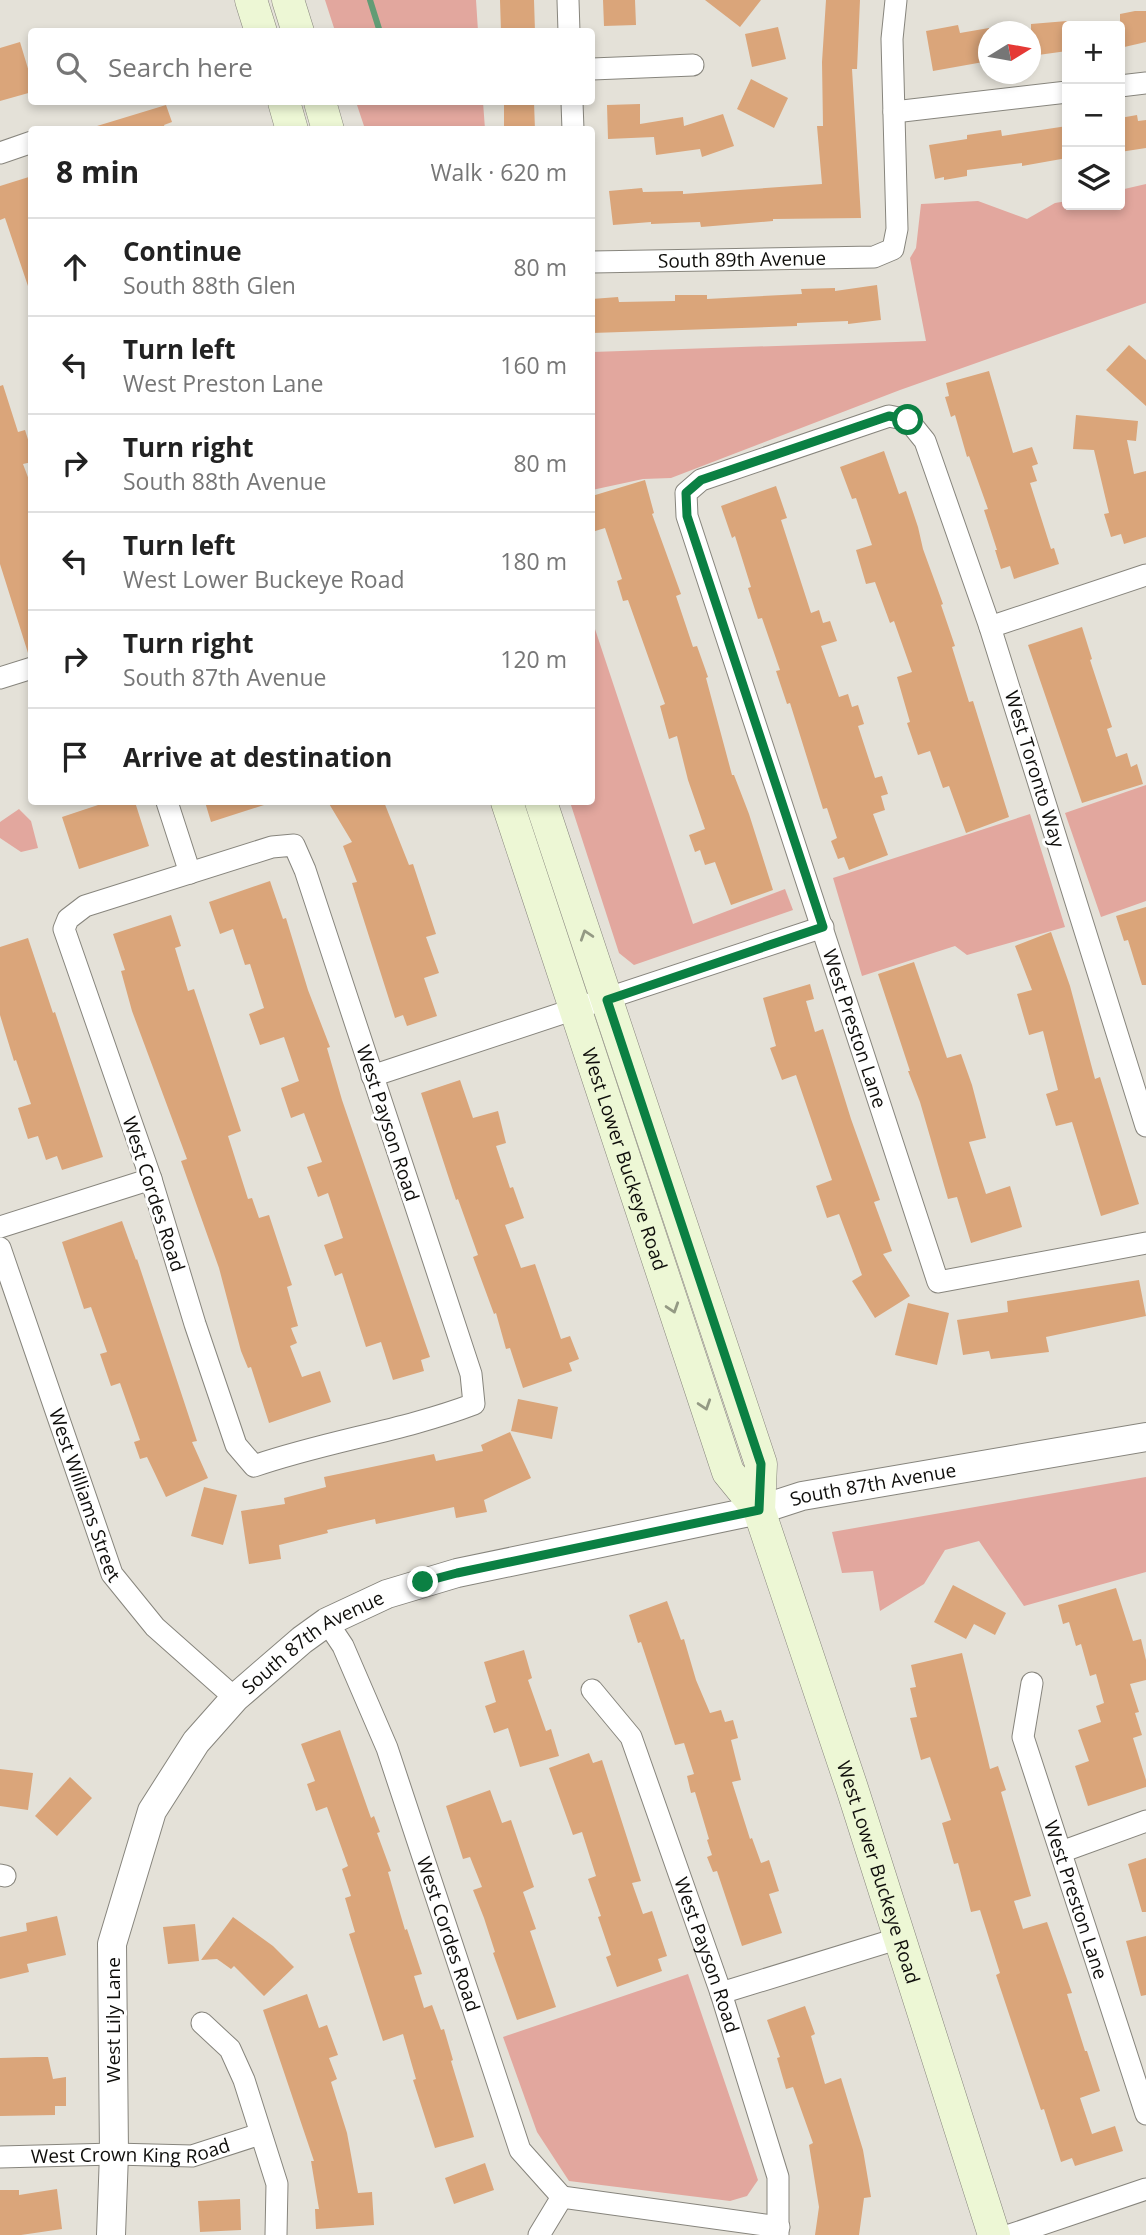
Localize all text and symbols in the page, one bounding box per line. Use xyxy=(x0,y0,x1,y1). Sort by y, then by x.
north arrow xyxy=(978,21,1041,84)
map controls xyxy=(1062,21,1125,210)
button: + xyxy=(1062,21,1125,84)
search box xyxy=(28,28,595,105)
icon: search xyxy=(52,48,90,86)
text: Search here xyxy=(108,49,253,85)
button: − xyxy=(1062,84,1125,147)
button: layers xyxy=(1062,147,1125,210)
text: 8 min xyxy=(56,151,139,192)
text: Walk · 620 m xyxy=(430,156,567,188)
text: Continue xyxy=(123,233,242,269)
street label: South 89th Avenue xyxy=(658,245,826,274)
icon: ahead xyxy=(56,248,94,286)
text: 80 m xyxy=(513,251,567,283)
text: South 88th Glen xyxy=(123,269,296,301)
text: Turn left xyxy=(123,331,235,367)
icon: left xyxy=(56,346,94,384)
text: 160 m xyxy=(500,349,567,381)
text: West Preston Lane xyxy=(123,367,323,399)
route start xyxy=(892,404,923,435)
text: Turn right xyxy=(123,429,254,465)
icon: right xyxy=(56,444,94,482)
text: 80 m xyxy=(513,447,567,479)
text: South 88th Avenue xyxy=(123,465,327,497)
text: Turn left xyxy=(123,527,235,563)
icon: left xyxy=(56,542,94,580)
text: 180 m xyxy=(500,545,567,577)
text: West Lower Buckeye Road xyxy=(123,563,405,595)
text: Turn right xyxy=(123,625,254,661)
icon: right xyxy=(56,640,94,678)
text: 120 m xyxy=(500,643,567,675)
text: South 87th Avenue xyxy=(123,661,327,693)
street label: West Toronto Way xyxy=(999,688,1071,851)
icon: arrive xyxy=(56,738,94,776)
text: Arrive at destination xyxy=(123,739,392,775)
one-way arrow xyxy=(579,930,594,942)
street label: West Preston Lane xyxy=(817,946,893,1111)
street label: West Payson Road xyxy=(350,1042,426,1204)
street label: West Lower Buckeye Road xyxy=(576,1045,674,1274)
street label: West Cordes Road xyxy=(117,1113,191,1275)
one-way arrow xyxy=(665,1301,679,1313)
one-way arrow xyxy=(697,1398,712,1410)
street label: West Williams Street xyxy=(43,1405,127,1588)
street label: South 87th Avenue xyxy=(786,1457,958,1512)
route end xyxy=(407,1566,438,1597)
street label: South 87th Avenue xyxy=(236,1584,388,1700)
street label: West Lower Buckeye Road xyxy=(831,1757,926,1987)
street label: West Preston Lane xyxy=(1038,1817,1114,1983)
street label: West Cordes Road xyxy=(411,1853,486,2015)
street label: West Payson Road xyxy=(668,1874,746,2036)
street label: West Lily Lane xyxy=(100,1957,126,2083)
street label: West Crown King Road xyxy=(31,2132,233,2169)

